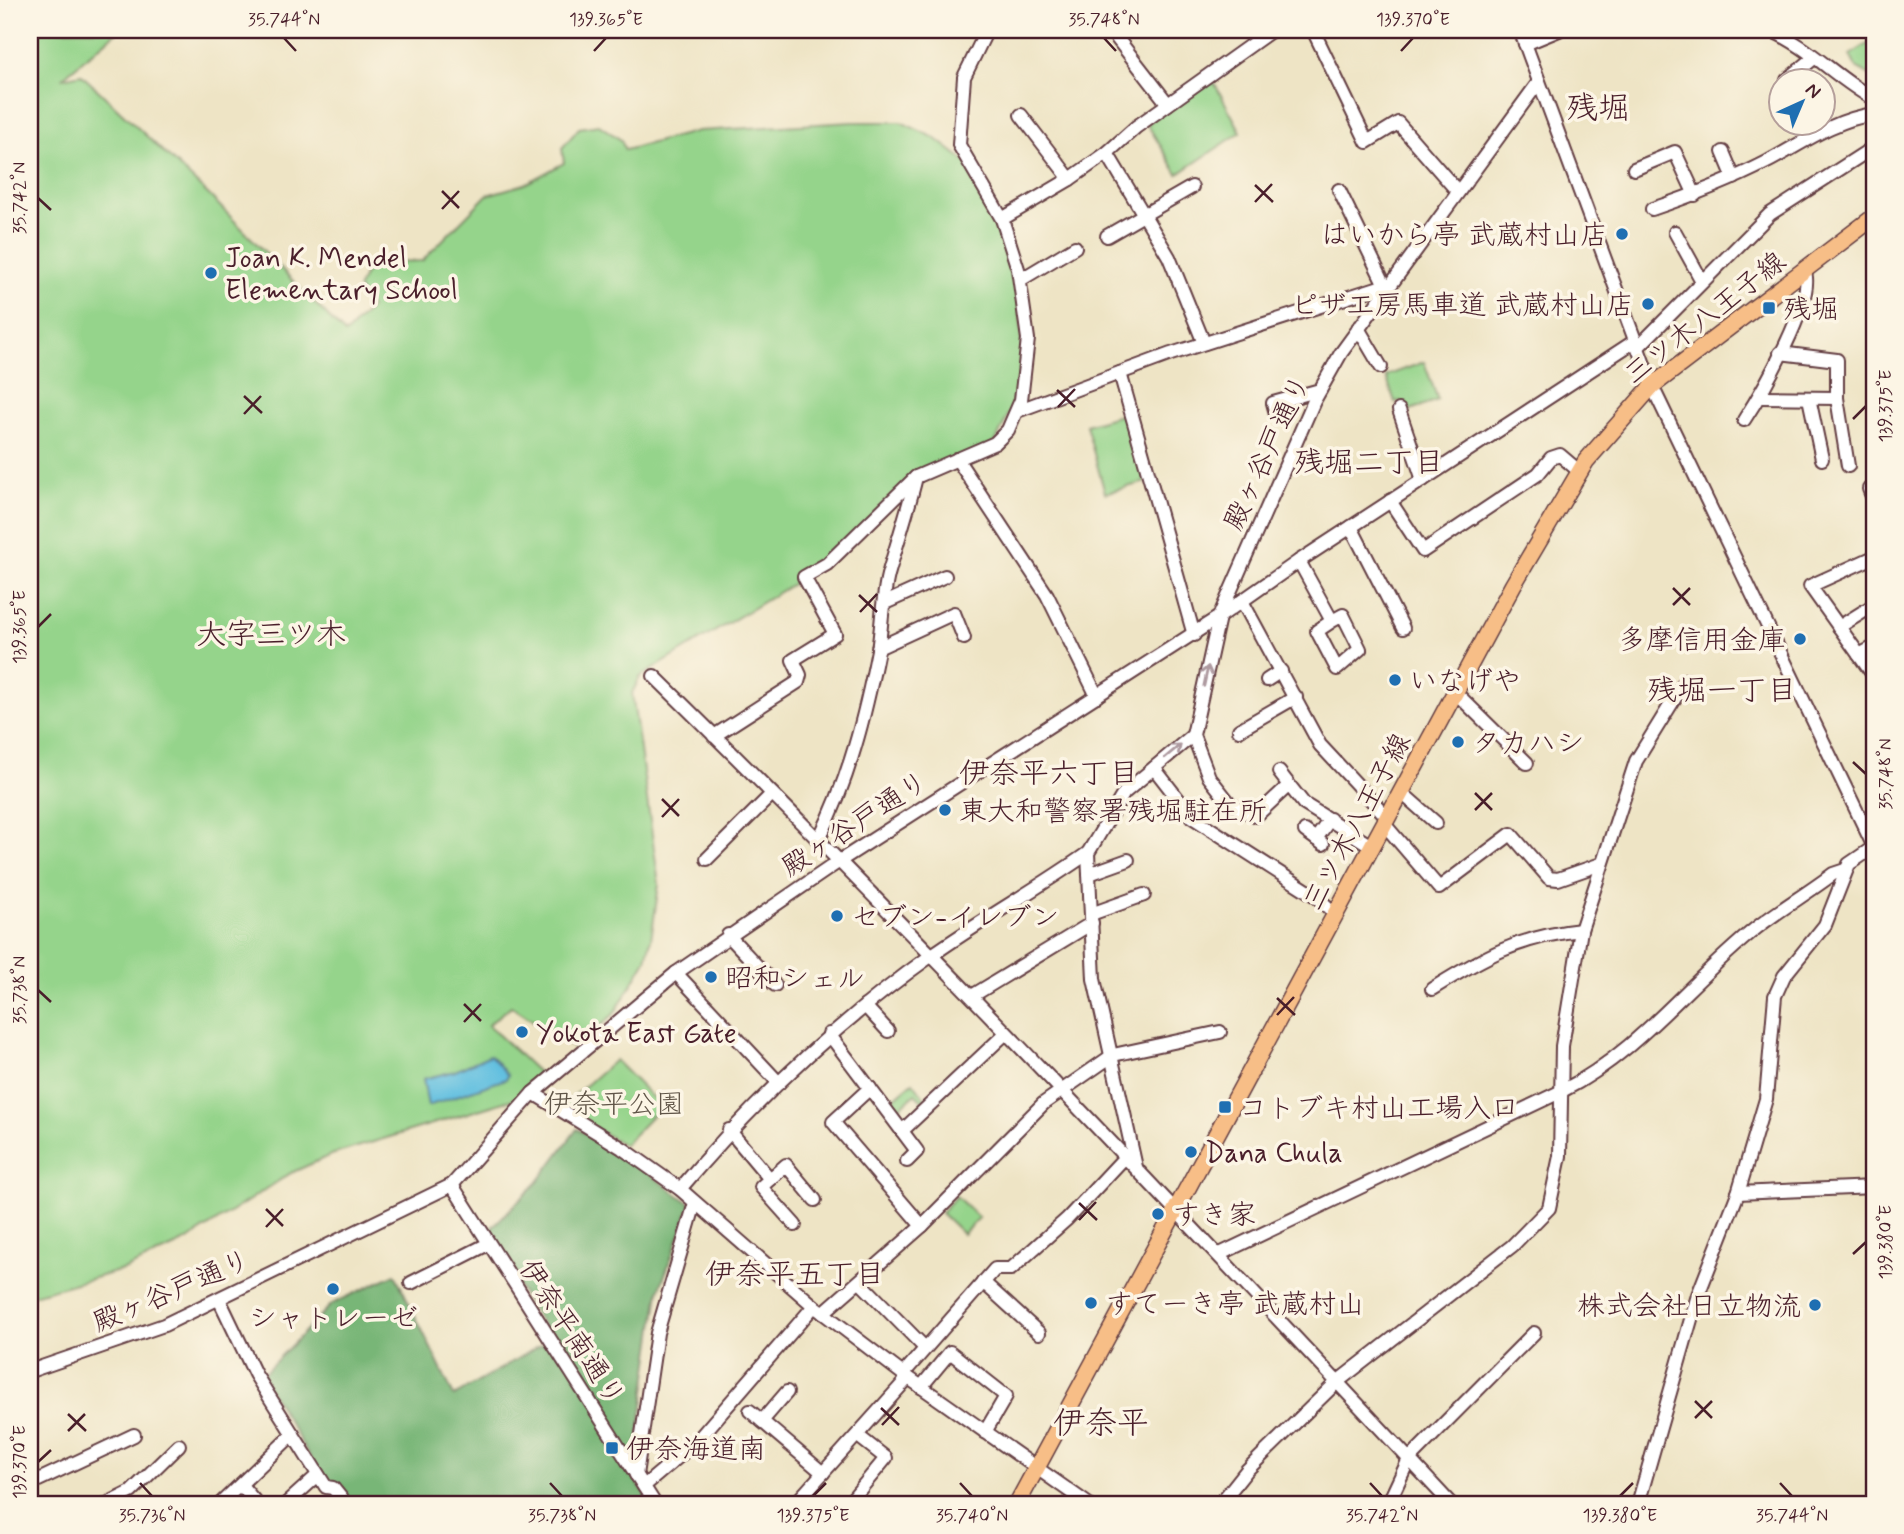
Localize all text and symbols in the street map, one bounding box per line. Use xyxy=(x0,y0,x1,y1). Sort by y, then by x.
text: 35.744°N xyxy=(248,8,320,32)
text: 139.365°E xyxy=(569,8,643,32)
text: 35.748°N xyxy=(1068,8,1140,32)
text: 139.370°E xyxy=(1376,8,1450,32)
north arrow xyxy=(1768,66,1838,136)
text: N xyxy=(1800,77,1826,104)
district label: 残堀 xyxy=(1566,88,1630,130)
text: 35.742°N xyxy=(8,162,32,234)
place label: はいから亭 武蔵村山店 xyxy=(1320,218,1608,255)
marker: はいから亭 武蔵村山店 xyxy=(1614,226,1630,242)
place label: Joan K. Mendel Elementary School xyxy=(225,241,458,310)
street label: 三ツ木八王子線 xyxy=(1617,244,1794,394)
marker: Joan K. Mendel Elementary School xyxy=(203,265,219,281)
place label: ピザ工房馬車道 武蔵村山店 xyxy=(1290,288,1634,325)
place label: 残堀 xyxy=(1783,292,1839,329)
marker: ピザ工房馬車道 武蔵村山店 xyxy=(1640,296,1656,312)
marker: 残堀 xyxy=(1761,300,1777,316)
street label: 殿ヶ谷戸通り xyxy=(1216,369,1321,537)
text: 139.375°E xyxy=(1874,369,1898,443)
district label: 残堀二丁目 xyxy=(1294,444,1444,483)
text: 139.365°E xyxy=(8,590,32,664)
district label: 大字三ツ木 xyxy=(196,616,346,655)
place label: 多摩信用金庫 xyxy=(1618,623,1786,660)
marker: 多摩信用金庫 xyxy=(1792,631,1808,647)
place label: いなげや xyxy=(1409,664,1521,701)
one-way arrow xyxy=(1199,665,1213,688)
marker: いなげや xyxy=(1387,672,1403,688)
district label: 残堀一丁目 xyxy=(1647,672,1797,711)
place label: タカハシ xyxy=(1472,726,1584,763)
street label: 三ツ木八王子線 xyxy=(1296,727,1421,917)
marker: タカハシ xyxy=(1450,734,1466,750)
text: 35.748°N xyxy=(1874,738,1898,810)
one-way arrow xyxy=(1164,743,1182,759)
district label: 伊奈平六丁目 xyxy=(959,755,1139,794)
street label: 殿ヶ谷戸通り xyxy=(775,764,936,886)
place label: 東大和警察署残堀駐在所 xyxy=(959,794,1267,831)
marker: 東大和警察署残堀駐在所 xyxy=(937,802,953,818)
place label: セブン-イレブン xyxy=(851,900,1060,937)
marker: セブン-イレブン xyxy=(829,908,845,924)
text: 35.738°N xyxy=(8,956,32,1024)
place label: 昭和シェル xyxy=(725,961,865,998)
marker: 昭和シェル xyxy=(703,969,719,985)
place label: Yokota East Gate xyxy=(536,1016,737,1053)
marker: Yokota East Gate xyxy=(514,1024,530,1040)
park label: 伊奈平公園 xyxy=(544,1087,684,1124)
place label: コトブキ村山工場入口 xyxy=(1239,1091,1519,1128)
marker: コトブキ村山工場入口 xyxy=(1217,1099,1233,1115)
place label: Dana Chula xyxy=(1205,1136,1343,1173)
marker: Dana Chula xyxy=(1183,1144,1199,1160)
place label: すき家 xyxy=(1172,1198,1256,1235)
text: 139.380°E xyxy=(1874,1205,1898,1279)
marker: すき家 xyxy=(1150,1206,1166,1222)
street label: 殿ヶ谷戸通り xyxy=(87,1242,257,1342)
street label: 伊奈平南通り xyxy=(510,1253,632,1414)
district label: 伊奈平五丁目 xyxy=(705,1256,885,1295)
marker: シャトレーゼ xyxy=(325,1281,341,1297)
place label: すてーき亭 武蔵村山 xyxy=(1105,1287,1365,1324)
place label: 株式会社日立物流 xyxy=(1577,1289,1801,1326)
marker: すてーき亭 武蔵村山 xyxy=(1083,1295,1099,1311)
marker: 株式会社日立物流 xyxy=(1807,1297,1823,1313)
place label: シャトレーゼ xyxy=(248,1301,418,1338)
district label: 伊奈平 xyxy=(1053,1403,1149,1445)
text: 139.370°E xyxy=(8,1425,32,1499)
place label: 伊奈海道南 xyxy=(626,1432,766,1469)
marker: 伊奈海道南 xyxy=(604,1440,620,1456)
text: 35.736°N xyxy=(118,1504,186,1528)
text: 35.738°N xyxy=(528,1504,596,1528)
text: 139.375°E xyxy=(776,1504,850,1528)
text: 35.740°N xyxy=(936,1504,1008,1528)
text: 35.742°N xyxy=(1346,1504,1418,1528)
text: 139.380°E xyxy=(1583,1504,1657,1528)
text: 35.744°N xyxy=(1756,1504,1828,1528)

